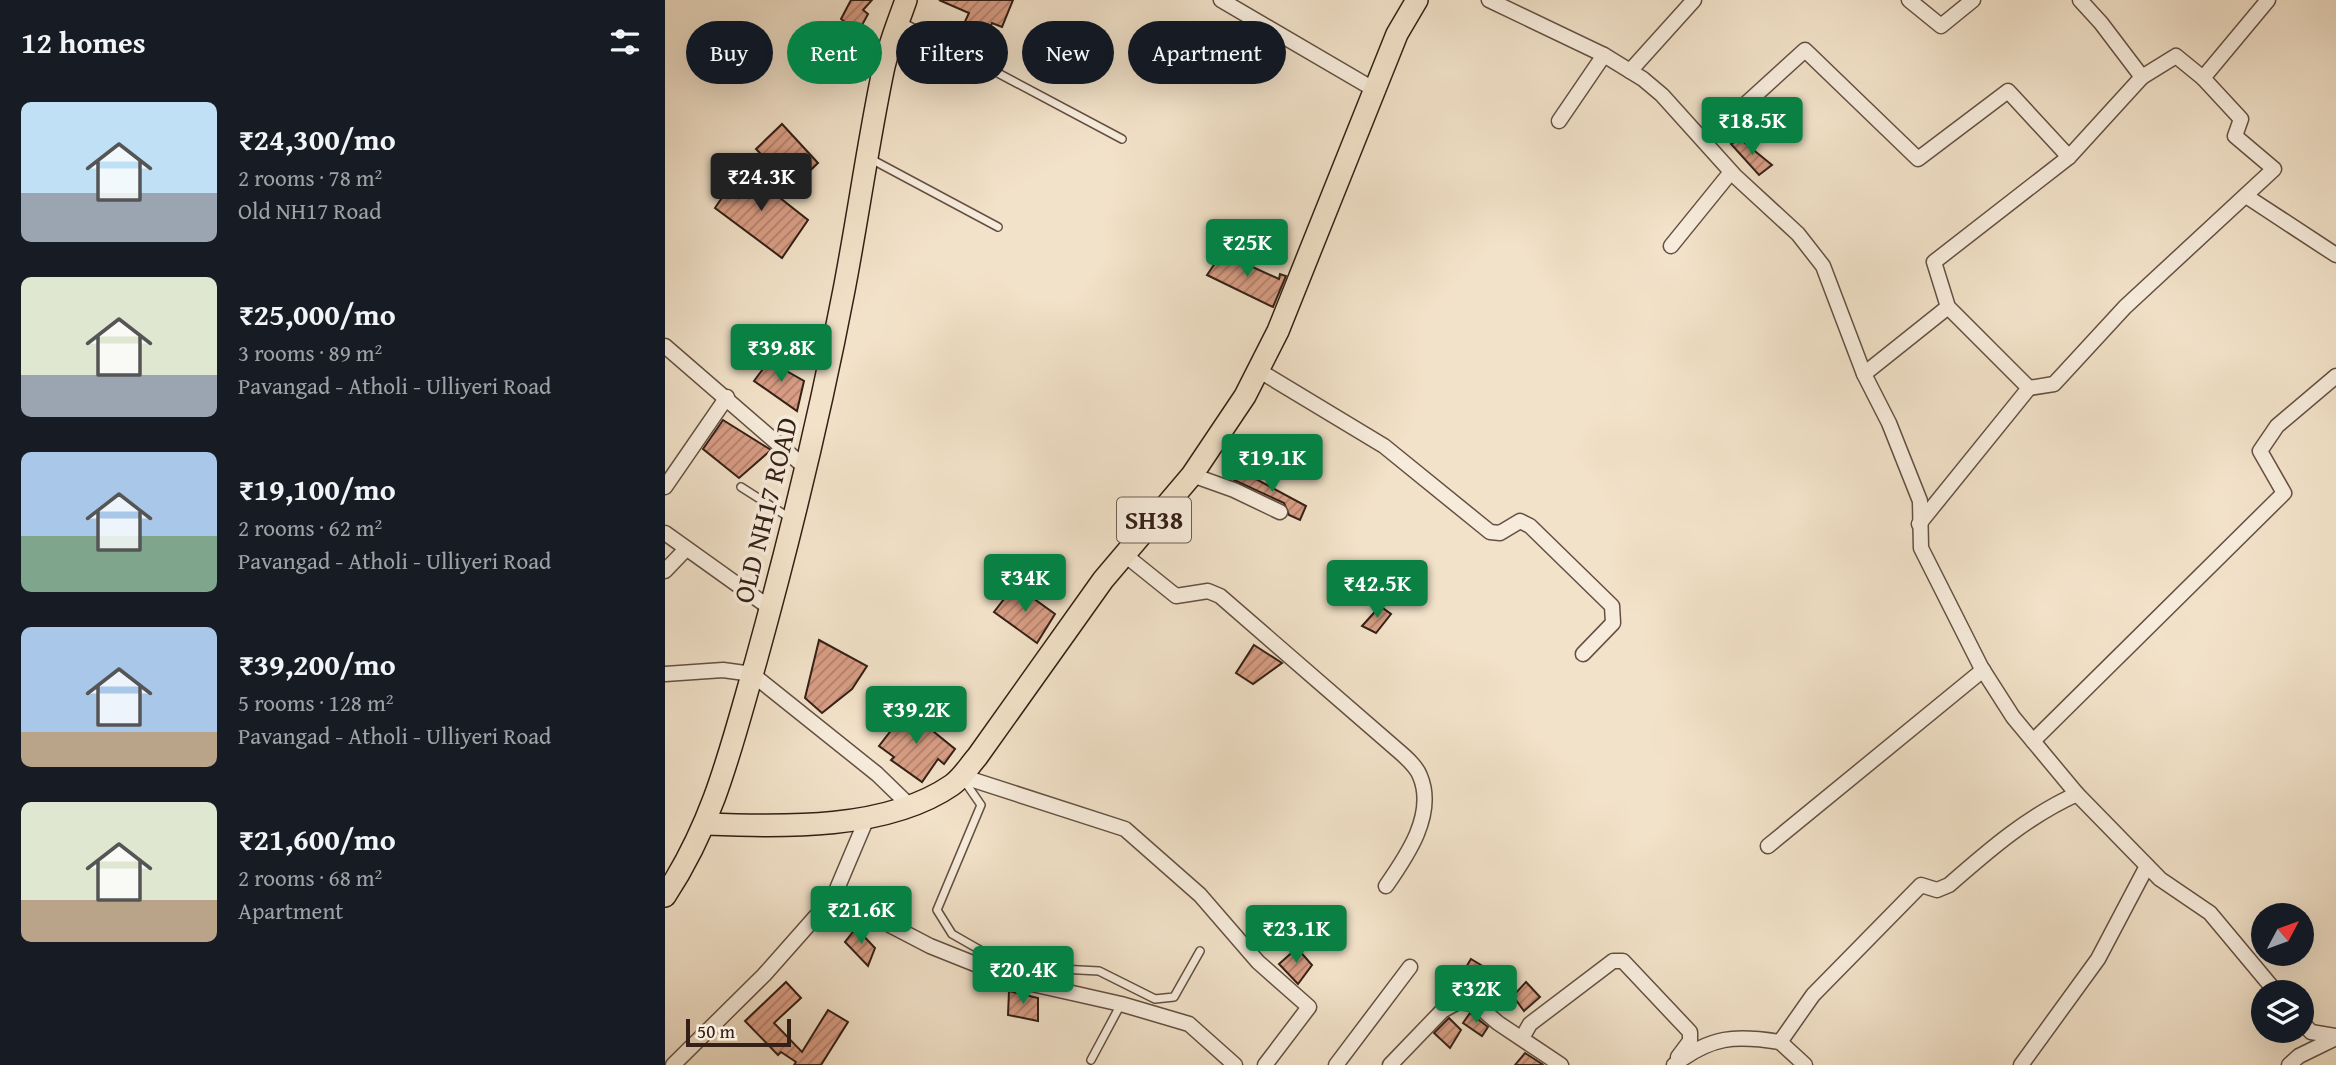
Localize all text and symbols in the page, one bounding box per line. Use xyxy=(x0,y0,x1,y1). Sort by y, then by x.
text: 12 homes xyxy=(21,20,146,64)
chip: Buy xyxy=(686,21,773,84)
chip: Rent xyxy=(787,21,882,84)
chip: Filters xyxy=(896,21,1008,84)
chip: New xyxy=(1022,21,1114,84)
chip: Apartment xyxy=(1128,21,1286,84)
icon: filters xyxy=(606,23,644,61)
pin: ₹18.5K xyxy=(1695,97,1809,157)
text: ₹18.5K xyxy=(1718,103,1786,136)
text: ₹24,300/mo xyxy=(238,117,396,161)
icon: home xyxy=(77,130,161,214)
pin: ₹24.3K xyxy=(704,154,818,213)
text: ₹24.3K xyxy=(727,159,795,192)
text: 2 rooms · 78 m² xyxy=(238,161,382,194)
text: Old NH17 Road xyxy=(238,194,381,227)
pin: ₹25K xyxy=(1206,219,1288,279)
text: ₹25K xyxy=(1222,225,1272,258)
text: ₹25,000/mo xyxy=(238,292,396,336)
icon: home xyxy=(77,305,161,389)
pin: ₹39.8K xyxy=(724,324,838,384)
text: ₹39.8K xyxy=(747,330,815,363)
text: 3 rooms · 89 m² xyxy=(238,336,382,369)
text: Pavangad - Atholi - Ulliyeri Road xyxy=(238,369,551,402)
street label: OLD NH17 ROAD xyxy=(722,413,807,607)
pin: ₹19.1K xyxy=(1215,434,1329,494)
text: ₹19.1K xyxy=(1238,440,1306,473)
text: ₹19,100/mo xyxy=(238,467,396,511)
icon: home xyxy=(77,480,161,564)
road number: SH38 xyxy=(1117,498,1191,542)
text: 2 rooms · 62 m² xyxy=(238,511,382,544)
text: Pavangad - Atholi - Ulliyeri Road xyxy=(238,544,551,577)
pin: ₹34K xyxy=(984,554,1066,614)
text: ₹34K xyxy=(1000,560,1050,593)
pin: ₹42.5K xyxy=(1320,560,1434,620)
text: ₹42.5K xyxy=(1343,566,1411,599)
text: ₹39,200/mo xyxy=(238,642,396,686)
icon: home xyxy=(77,655,161,739)
text: 5 rooms · 128 m² xyxy=(238,686,393,719)
pin: ₹39.2K xyxy=(859,686,973,746)
text: ₹39.2K xyxy=(882,692,950,725)
text: Pavangad - Atholi - Ulliyeri Road xyxy=(238,719,551,752)
text: ₹21,600/mo xyxy=(238,817,396,861)
icon: home xyxy=(77,830,161,914)
text: 2 rooms · 68 m² xyxy=(238,861,382,894)
pin: ₹21.6K xyxy=(804,886,918,946)
text: ₹21.6K xyxy=(827,892,895,925)
text: Apartment xyxy=(238,894,343,927)
north arrow xyxy=(2251,903,2313,966)
map controls xyxy=(2251,903,2314,1043)
pin: ₹23.1K xyxy=(1239,906,1353,965)
text: ₹23.1K xyxy=(1262,911,1330,944)
pin: ₹20.4K xyxy=(966,946,1080,1006)
text: ₹20.4K xyxy=(989,952,1057,985)
pin: ₹32K xyxy=(1435,965,1517,1025)
text: ₹32K xyxy=(1451,971,1501,1004)
button: layers xyxy=(2251,980,2314,1043)
scale bar xyxy=(686,1016,791,1048)
text: 50 m xyxy=(697,1017,735,1045)

